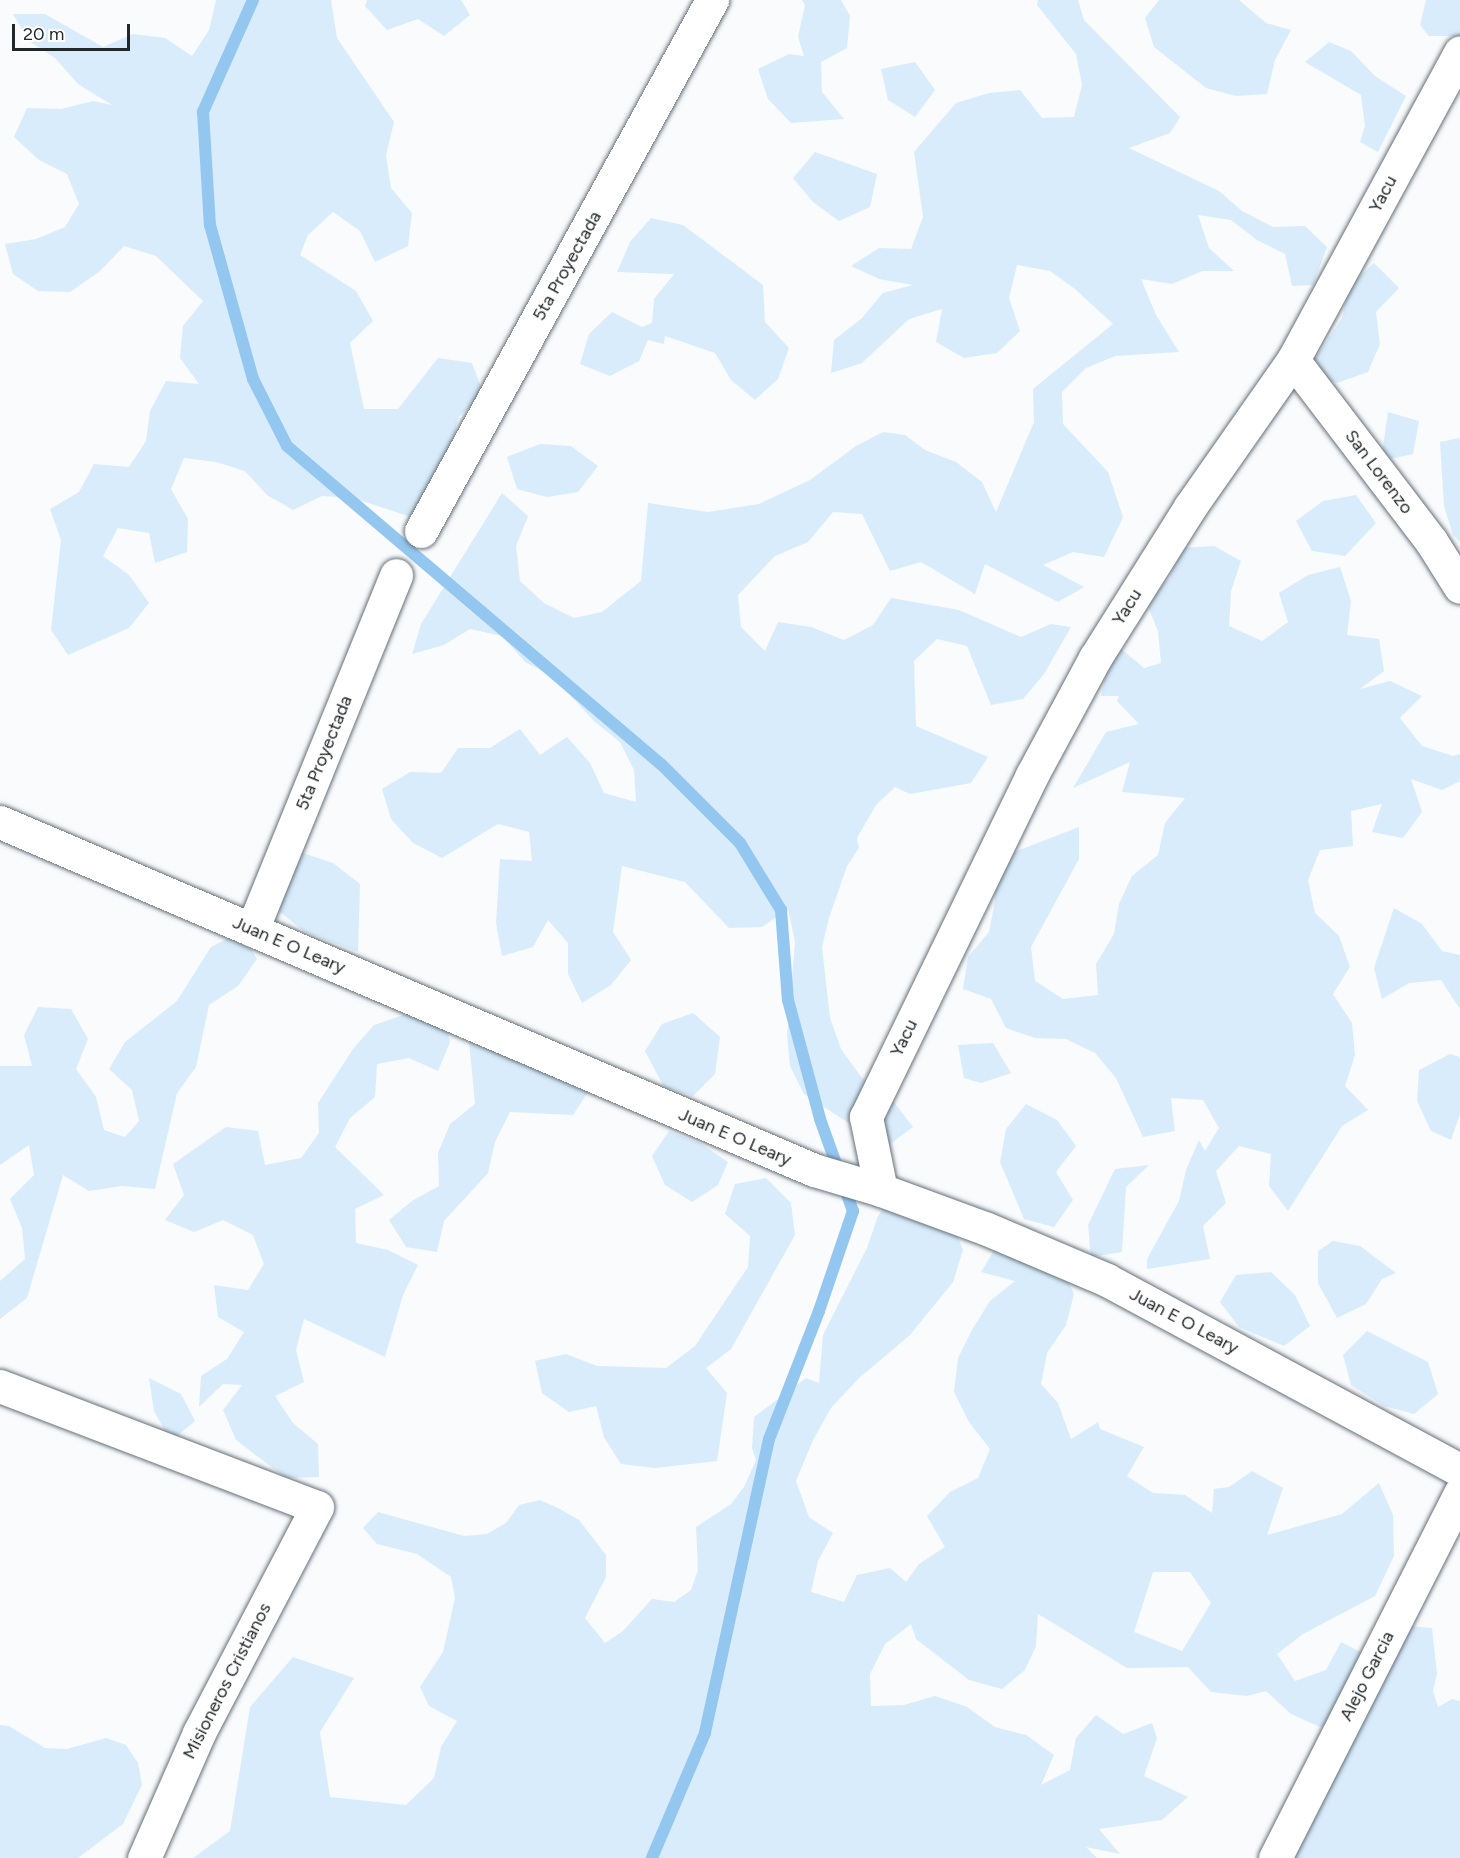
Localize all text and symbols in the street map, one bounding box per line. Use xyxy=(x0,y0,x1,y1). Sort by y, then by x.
scale bar xyxy=(15,12,134,50)
text: 20 m xyxy=(23,23,64,45)
street label: Yacu xyxy=(1364,172,1402,216)
street label: 5ta Proyectada xyxy=(528,207,606,325)
street label: San Lorenzo xyxy=(1340,426,1418,518)
street label: Yacu xyxy=(1108,585,1146,629)
street label: 5ta Proyectada xyxy=(291,692,357,814)
street label: Juan E O Leary xyxy=(229,912,349,978)
street label: Yacu xyxy=(886,1016,922,1060)
street label: Juan E O Leary xyxy=(675,1104,795,1170)
street label: Juan E O Leary xyxy=(1126,1283,1242,1359)
street label: Misioneros Cristianos xyxy=(178,1599,276,1763)
street label: Alejo Garcia xyxy=(1335,1628,1399,1724)

